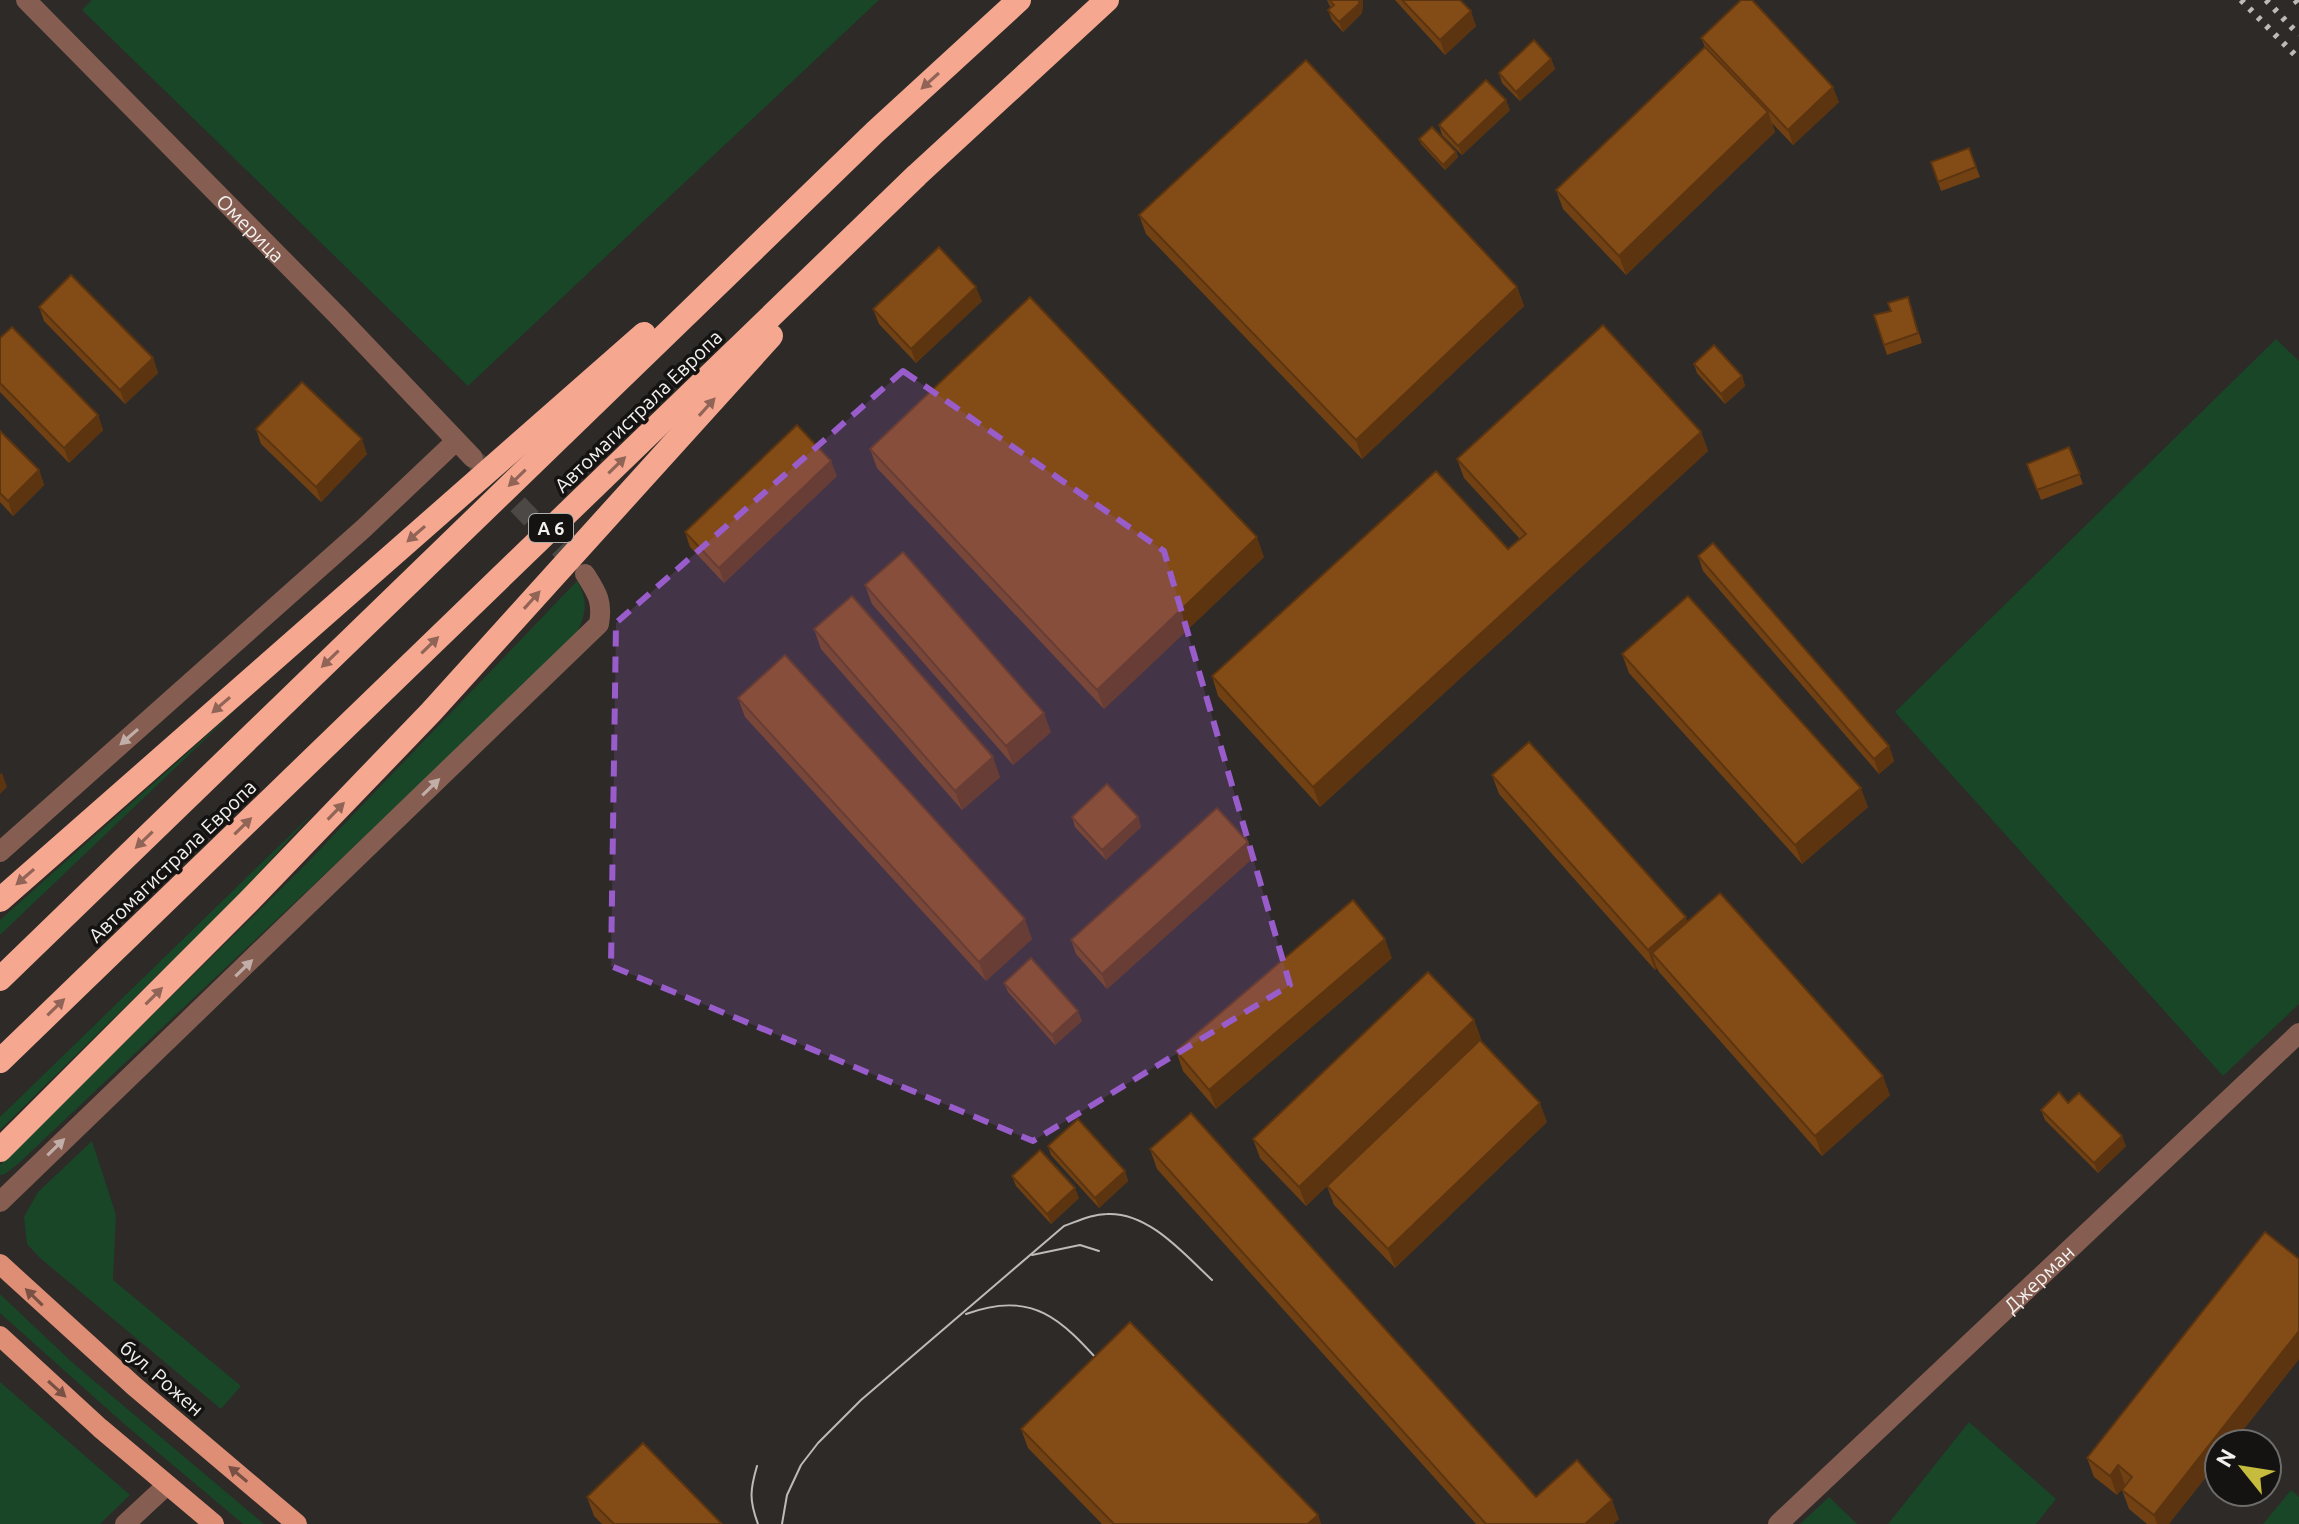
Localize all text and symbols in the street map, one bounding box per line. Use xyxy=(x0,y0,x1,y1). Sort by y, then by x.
one-way arrow xyxy=(921,72,940,90)
street label: Омерица xyxy=(212,189,289,267)
street label: Автомагистрала Европа xyxy=(550,325,726,497)
one-way arrow xyxy=(697,398,715,417)
one-way arrow xyxy=(607,456,626,474)
one-way arrow xyxy=(508,468,527,487)
road number: A 6 xyxy=(529,514,573,542)
one-way arrow xyxy=(407,525,427,542)
one-way arrow xyxy=(523,590,541,609)
one-way arrow xyxy=(420,637,439,655)
one-way arrow xyxy=(321,649,340,668)
one-way arrow xyxy=(211,696,231,713)
one-way arrow xyxy=(119,728,138,746)
street label: Автомагистрала Европа xyxy=(84,775,260,947)
one-way arrow xyxy=(421,778,440,797)
one-way arrow xyxy=(326,802,345,821)
one-way arrow xyxy=(233,817,252,836)
one-way arrow xyxy=(135,830,154,849)
one-way arrow xyxy=(16,868,36,885)
one-way arrow xyxy=(234,959,253,977)
one-way arrow xyxy=(144,987,163,1006)
one-way arrow xyxy=(46,998,65,1017)
one-way arrow xyxy=(46,1138,65,1157)
street label: Джерман xyxy=(1999,1240,2079,1317)
one-way arrow xyxy=(25,1288,44,1306)
street label: бул. Рожен xyxy=(116,1336,208,1420)
one-way arrow xyxy=(48,1379,67,1397)
north arrow xyxy=(2203,1428,2283,1508)
text: N xyxy=(2210,1444,2240,1471)
one-way arrow xyxy=(228,1466,248,1483)

